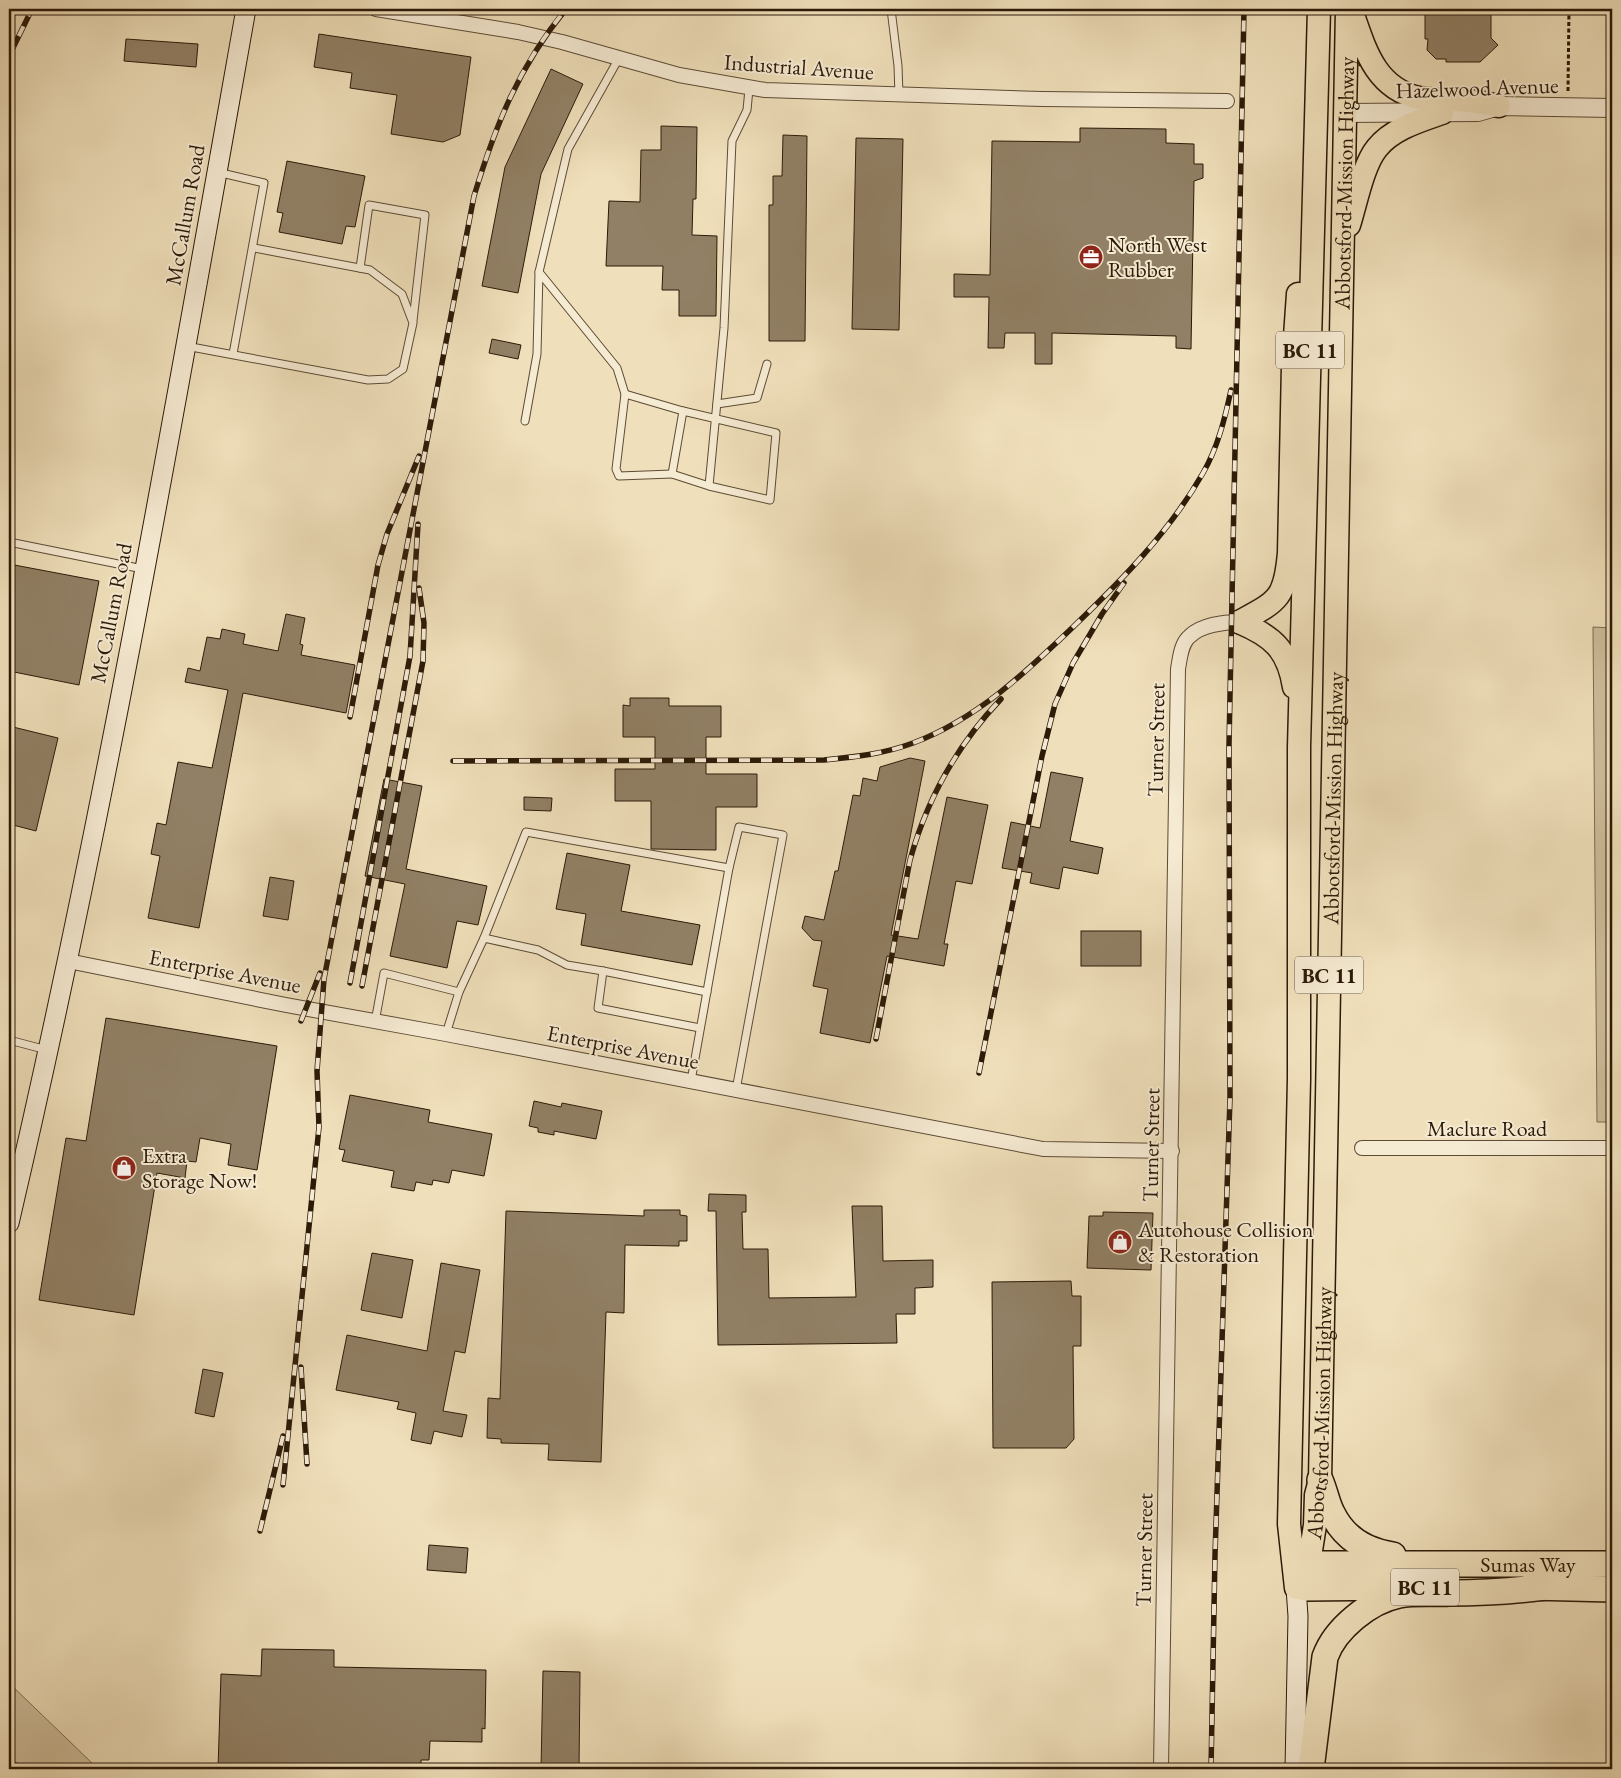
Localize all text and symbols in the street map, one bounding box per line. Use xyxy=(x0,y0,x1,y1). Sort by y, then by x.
street label: Industrial Avenue xyxy=(723,47,875,87)
street label: Abbotsford-Mission Highway xyxy=(1327,56,1361,311)
street label: Hazelwood Avenue xyxy=(1395,71,1560,105)
street label: McCallum Road xyxy=(158,141,212,288)
place label: North West Rubber xyxy=(1108,230,1207,284)
office icon: North West Rubber xyxy=(1078,244,1104,270)
road number: BC 11 xyxy=(1276,332,1344,368)
street label: McCallum Road xyxy=(83,539,139,686)
street label: Abbotsford-Mission Highway xyxy=(1316,671,1349,926)
street label: Turner Street xyxy=(1141,683,1171,797)
street label: Enterprise Avenue xyxy=(147,942,304,1000)
road number: BC 11 xyxy=(1295,956,1363,994)
street label: Enterprise Avenue xyxy=(545,1018,702,1076)
street label: Turner Street xyxy=(1136,1088,1166,1202)
street label: Maclure Road xyxy=(1427,1114,1548,1143)
place label: Extra Storage Now! xyxy=(142,1141,257,1195)
shop icon: Extra Storage Now! xyxy=(111,1155,137,1181)
place label: Autohouse Collision & Restoration xyxy=(1137,1215,1314,1269)
shop icon: Autohouse Collision & Restoration xyxy=(1107,1229,1133,1255)
street label: Abbotsford-Mission Highway xyxy=(1298,1286,1338,1542)
street label: Turner Street xyxy=(1129,1493,1159,1607)
street label: Sumas Way xyxy=(1480,1550,1576,1579)
road number: BC 11 xyxy=(1391,1568,1459,1605)

